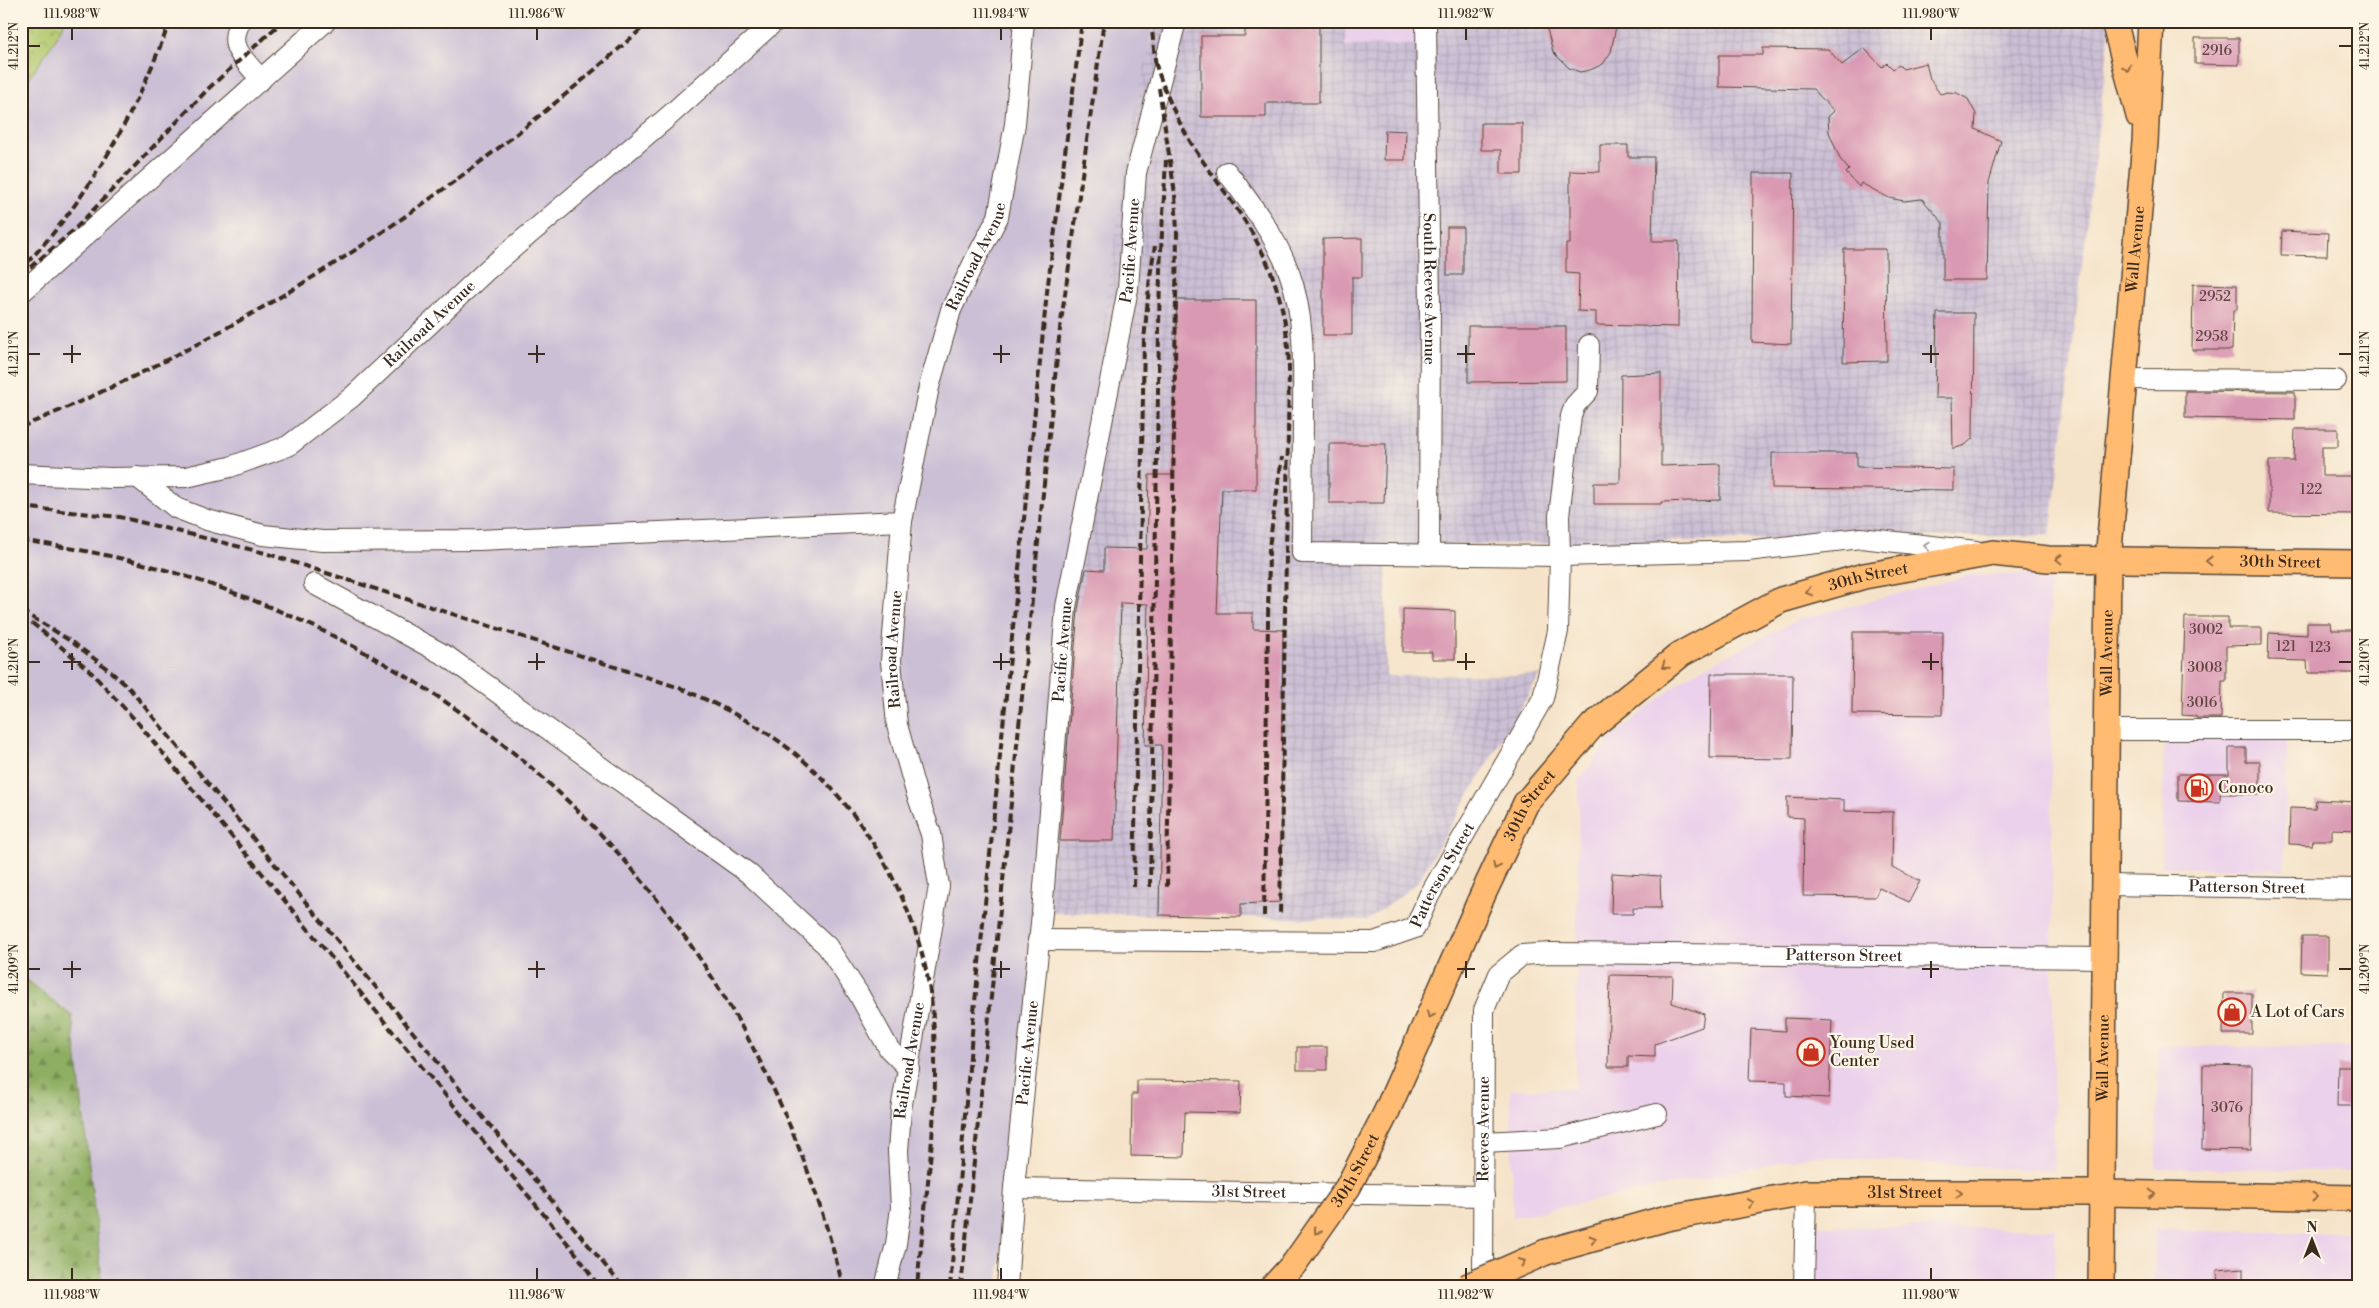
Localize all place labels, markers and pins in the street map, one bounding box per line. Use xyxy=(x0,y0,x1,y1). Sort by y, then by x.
fuel station icon: Conoco xyxy=(2184,773,2214,803)
place label: Conoco xyxy=(2218,778,2274,798)
shop icon: A Lot of Cars xyxy=(2217,997,2247,1027)
place label: A Lot of Cars xyxy=(2250,1002,2345,1022)
place label: Young Used Center xyxy=(1829,1033,1914,1071)
shop icon: Young Used Center xyxy=(1796,1037,1826,1067)

